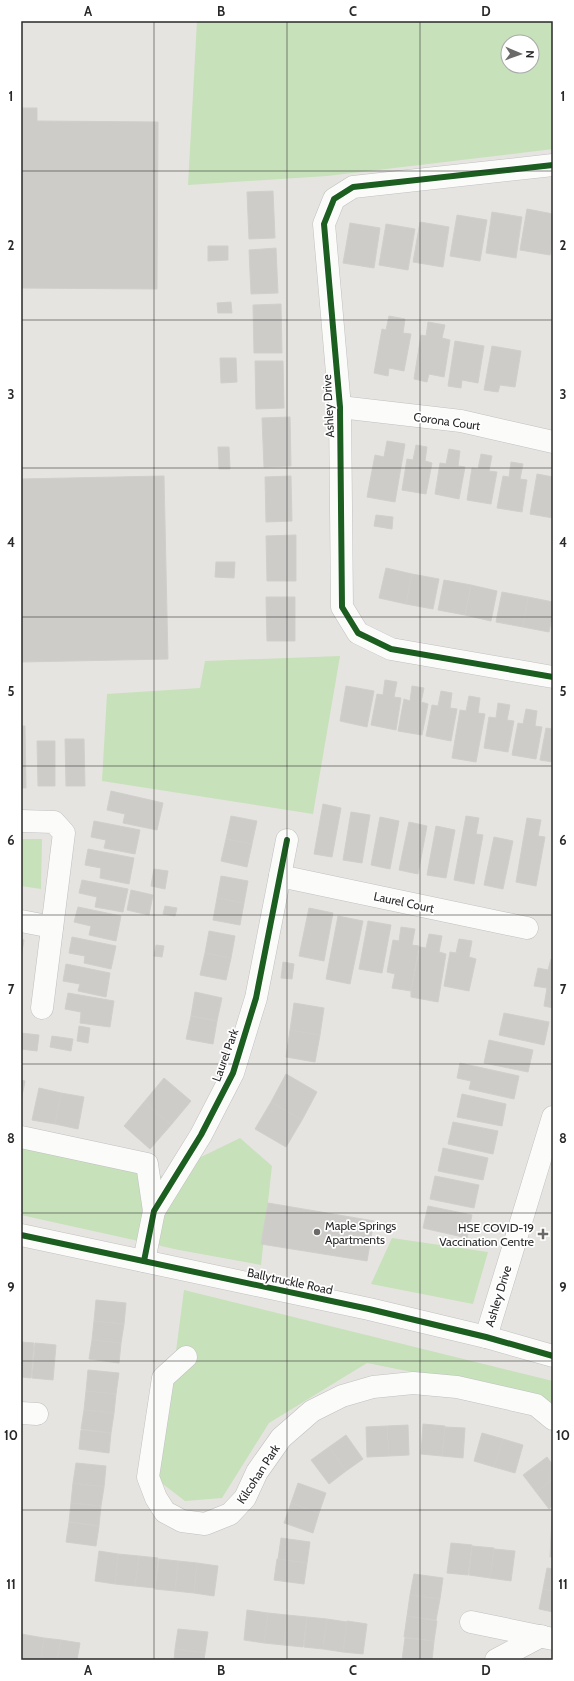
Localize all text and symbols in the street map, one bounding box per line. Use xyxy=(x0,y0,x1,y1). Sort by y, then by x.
text: A xyxy=(84,3,93,19)
text: B xyxy=(217,3,225,19)
text: C xyxy=(349,3,357,19)
text: D xyxy=(481,3,491,19)
north arrow xyxy=(500,34,540,74)
text: N xyxy=(523,50,537,58)
text: 1 xyxy=(9,88,13,104)
text: 1 xyxy=(561,88,565,104)
text: 2 xyxy=(8,237,15,253)
text: 2 xyxy=(560,237,567,253)
street label: Ashley Drive xyxy=(319,374,337,438)
text: 3 xyxy=(7,386,15,402)
text: 3 xyxy=(559,386,567,402)
street label: Corona Court xyxy=(413,409,481,433)
text: 4 xyxy=(7,534,15,550)
text: 4 xyxy=(559,534,567,550)
text: 5 xyxy=(8,683,15,699)
text: 5 xyxy=(560,683,567,699)
text: 6 xyxy=(7,832,15,848)
text: 6 xyxy=(559,832,567,848)
street label: Laurel Court xyxy=(372,888,436,916)
text: 7 xyxy=(8,981,15,997)
text: 7 xyxy=(560,981,567,997)
street label: Laurel Park xyxy=(209,1026,242,1083)
text: 8 xyxy=(7,1130,15,1146)
text: 8 xyxy=(559,1130,567,1146)
place label: Maple Springs Apartments xyxy=(325,1218,396,1247)
place label: HSE COVID-19 Vaccination Centre xyxy=(439,1220,534,1249)
marker: Maple Springs Apartments xyxy=(312,1227,322,1237)
marker: HSE COVID-19 Vaccination Centre xyxy=(537,1228,549,1240)
street label: Ashley Drive xyxy=(482,1263,514,1329)
street label: Ballytruckle Road xyxy=(246,1265,334,1297)
text: 9 xyxy=(7,1279,15,1295)
text: 9 xyxy=(559,1279,567,1295)
text: 10 xyxy=(4,1427,18,1443)
text: 10 xyxy=(556,1427,570,1443)
street label: Kilcohan Park xyxy=(233,1441,283,1506)
text: 11 xyxy=(6,1576,16,1592)
text: 11 xyxy=(558,1576,568,1592)
text: A xyxy=(84,1662,93,1678)
text: B xyxy=(217,1662,225,1678)
text: C xyxy=(349,1662,357,1678)
text: D xyxy=(481,1662,491,1678)

